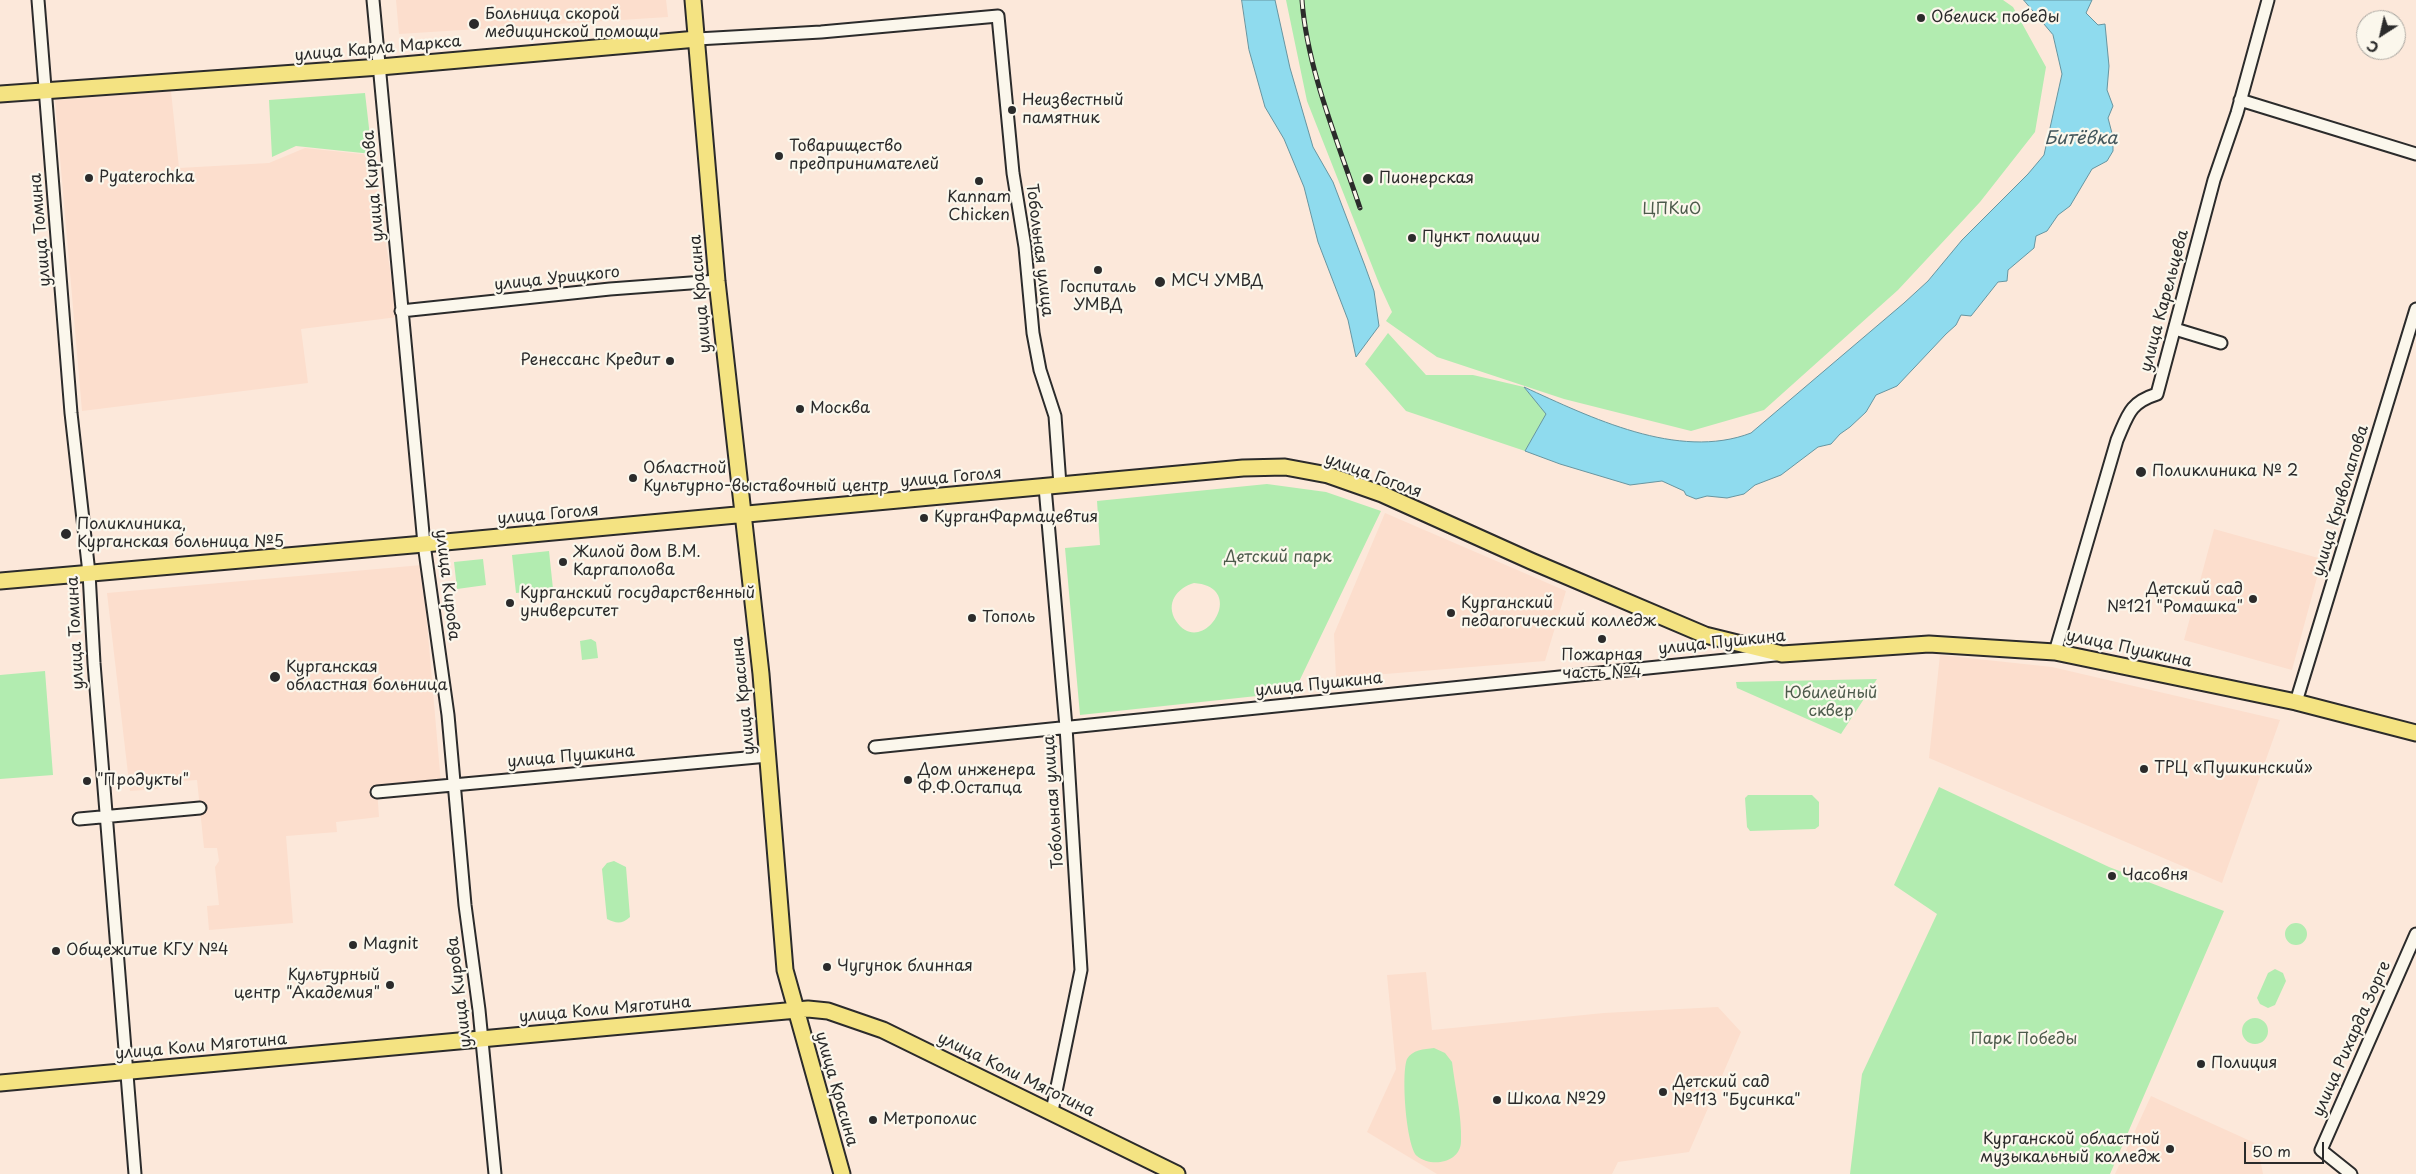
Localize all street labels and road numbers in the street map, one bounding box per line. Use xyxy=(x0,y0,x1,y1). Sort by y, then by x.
street label: улица Карла Маркса xyxy=(294,32,462,66)
street label: улица Кирова xyxy=(360,130,388,242)
street label: улица Томина xyxy=(26,173,56,287)
street label: Тобольная улица xyxy=(1021,182,1057,318)
street label: улица Карельцева xyxy=(2137,228,2193,374)
street label: улица Красина xyxy=(686,234,716,354)
street label: улица Урицкого xyxy=(493,263,621,295)
street label: улица Криволапова xyxy=(2309,423,2373,579)
street label: улица Гоголя xyxy=(1322,450,1424,502)
street label: улица Гоголя xyxy=(899,464,1003,492)
street label: улица Гоголя xyxy=(496,501,600,529)
street label: улица Кирова xyxy=(431,528,463,642)
street label: улица Томина xyxy=(63,576,89,690)
street label: улица Пушкина xyxy=(2064,626,2194,672)
street label: улица Пушкина xyxy=(1657,627,1787,659)
street label: улица Красина xyxy=(728,636,760,756)
street label: улица Пушкина xyxy=(1254,669,1384,701)
street label: Тобольная улица xyxy=(1040,735,1068,869)
street label: улица Пушкина xyxy=(506,742,636,772)
street label: улица Кирова xyxy=(444,935,476,1049)
street label: улица Рихарда Зорге xyxy=(2309,958,2395,1120)
street label: улица Коли Мяготина xyxy=(518,993,692,1027)
street label: улица Красина xyxy=(810,1029,862,1149)
street label: улица Коли Мяготина xyxy=(934,1029,1098,1121)
street label: улица Коли Мяготина xyxy=(114,1030,288,1064)

